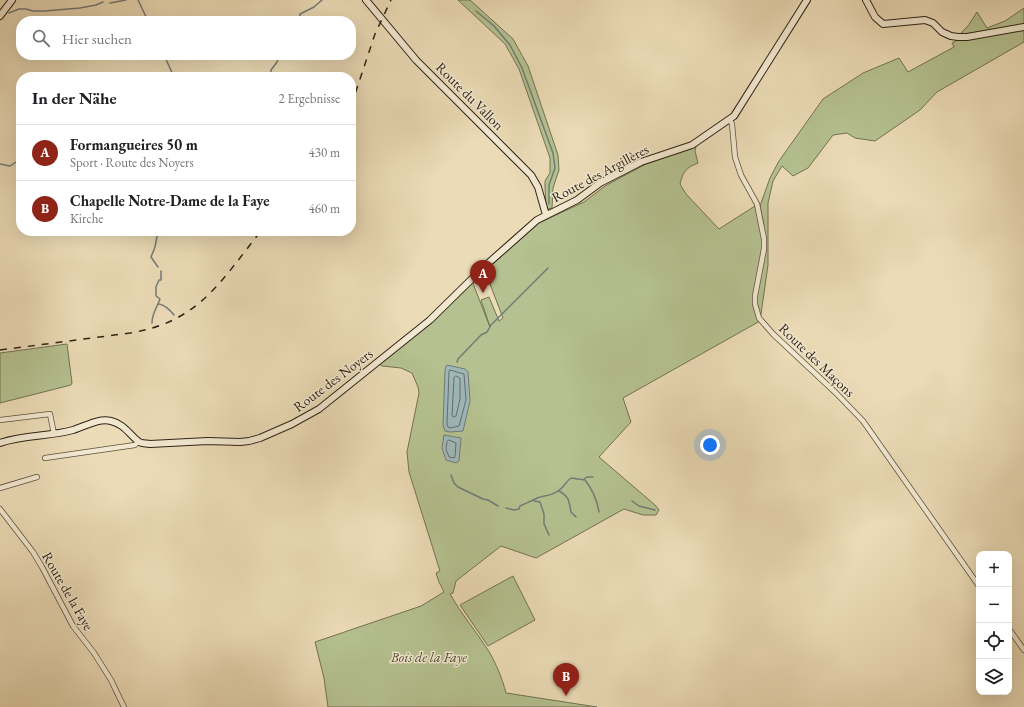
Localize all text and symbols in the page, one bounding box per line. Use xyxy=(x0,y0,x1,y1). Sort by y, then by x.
search box xyxy=(16,16,356,60)
icon: search xyxy=(30,27,52,49)
text: Hier suchen xyxy=(62,29,132,48)
street label: Route du Vallon xyxy=(432,58,508,134)
text: In der Nähe xyxy=(32,87,117,109)
text: 2 Ergebnisse xyxy=(279,90,340,107)
text: Formangueires 50 m xyxy=(70,135,198,154)
street label: Route des Argillères xyxy=(548,140,652,206)
text: A xyxy=(40,144,50,161)
text: 430 m xyxy=(309,144,340,161)
text: Sport · Route des Noyers xyxy=(70,154,194,171)
text: Chapelle Notre-Dame de la Faye xyxy=(70,191,270,210)
text: B xyxy=(41,200,49,217)
text: 460 m xyxy=(309,200,340,217)
text: Kirche xyxy=(70,210,103,227)
pin: A xyxy=(470,260,496,293)
street label: Route des Maçons xyxy=(775,319,859,401)
street label: Route des Noyers xyxy=(290,344,377,416)
your location xyxy=(700,435,720,455)
street label: Route de la Faye xyxy=(38,549,98,634)
map controls xyxy=(976,551,1012,695)
button: + xyxy=(976,551,1012,587)
button: − xyxy=(976,587,1012,623)
button: locate xyxy=(976,623,1012,659)
park label: Bois de la Faye xyxy=(390,648,467,666)
button: layers xyxy=(976,659,1012,695)
pin: B xyxy=(553,663,579,696)

